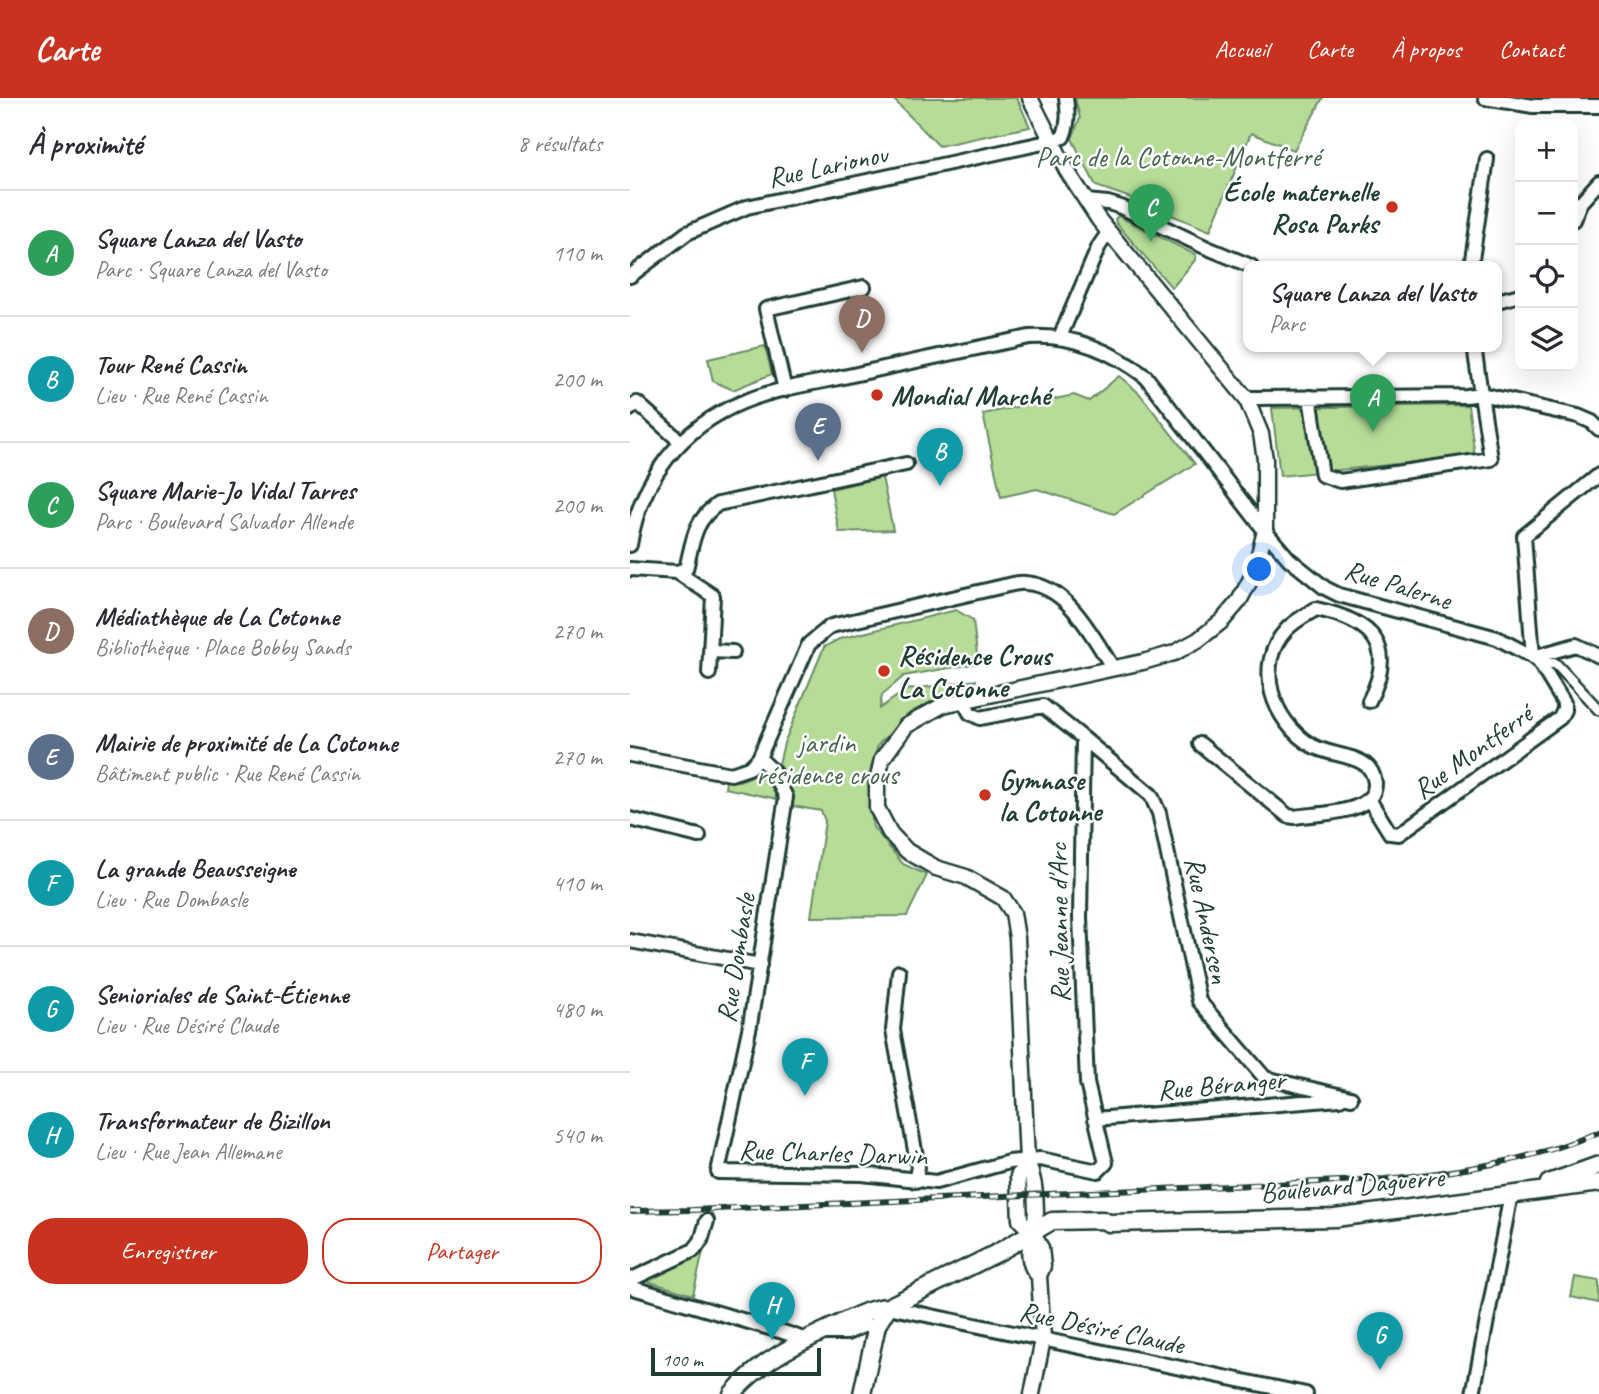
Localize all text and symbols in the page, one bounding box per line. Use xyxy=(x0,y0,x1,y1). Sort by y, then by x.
text: Carte xyxy=(35,28,99,70)
text: Accueil xyxy=(1215,34,1269,64)
text: Carte xyxy=(1307,34,1353,64)
text: À propos xyxy=(1391,34,1461,64)
text: Contact xyxy=(1499,34,1564,64)
map controls xyxy=(1515,119,1578,371)
button: + xyxy=(1515,119,1578,182)
text: À proximité xyxy=(28,125,142,163)
text: 8 résultats xyxy=(518,129,602,158)
street label: Rue Larionov xyxy=(764,135,893,195)
park label: Parc de la Cotonne-Montferré xyxy=(1036,139,1324,174)
place label: École maternelle Rosa Parks xyxy=(1223,174,1381,241)
button: − xyxy=(1515,182,1578,245)
pin: C xyxy=(1128,184,1174,242)
marker: École maternelle Rosa Parks xyxy=(1384,199,1400,215)
text: Square Lanza del Vasto xyxy=(95,222,301,255)
text: A xyxy=(45,239,57,268)
text: 110 m xyxy=(553,239,602,268)
button: locate xyxy=(1515,245,1578,308)
text: Parc · Square Lanza del Vasto xyxy=(95,255,327,284)
popup xyxy=(1243,261,1502,352)
text: Square Lanza del Vasto xyxy=(1269,276,1476,309)
pin: D xyxy=(839,295,885,353)
button: layers xyxy=(1515,308,1578,371)
text: Parc xyxy=(1269,309,1305,338)
text: Tour René Cassin xyxy=(95,348,247,381)
text: B xyxy=(45,365,57,394)
text: 200 m xyxy=(553,365,602,394)
pin: A xyxy=(1350,374,1396,432)
place label: Mondial Marché xyxy=(891,378,1055,413)
text: Lieu · Rue René Cassin xyxy=(95,381,268,410)
marker: Mondial Marché xyxy=(869,387,885,403)
pin: E xyxy=(795,403,841,461)
pin: B xyxy=(917,428,963,486)
text: Square Marie-Jo Vidal Tarres xyxy=(95,474,356,507)
text: C xyxy=(46,491,56,520)
text: 200 m xyxy=(553,491,602,520)
text: Parc · Boulevard Salvador Allende xyxy=(95,507,353,536)
your location xyxy=(1242,552,1276,586)
street label: Rue Palerne xyxy=(1340,552,1457,618)
text: Médiathèque de La Cotonne xyxy=(95,600,339,633)
text: D xyxy=(44,617,58,646)
text: 270 m xyxy=(553,617,602,646)
text: Bibliothèque · Place Bobby Sands xyxy=(95,633,351,662)
place label: Résidence Crous La Cotonne xyxy=(898,638,1054,705)
marker: Résidence Crous La Cotonne xyxy=(876,663,892,679)
street label: Rue Montferré xyxy=(1406,694,1542,806)
park label: jardin résidence crous xyxy=(756,725,901,792)
text: Mairie de proximité de La Cotonne xyxy=(95,726,398,759)
text: E xyxy=(45,743,57,772)
text: 270 m xyxy=(553,743,602,772)
text: Bâtiment public · Rue René Cassin xyxy=(95,759,360,788)
place label: Gymnase la Cotonne xyxy=(999,762,1104,829)
marker: Gymnase la Cotonne xyxy=(977,787,993,803)
street label: Rue Jeanne d'Arc xyxy=(1040,842,1077,1003)
text: La grande Beausseigne xyxy=(95,852,295,885)
street label: Rue Andersen xyxy=(1177,854,1238,987)
text: F xyxy=(46,869,56,898)
text: 410 m xyxy=(553,869,602,898)
text: Lieu · Rue Dombasle xyxy=(95,885,248,914)
street label: Rue Dombasle xyxy=(708,889,763,1025)
text: Senioriales de Saint-Étienne xyxy=(95,978,349,1011)
text: G xyxy=(45,995,57,1024)
text: 480 m xyxy=(553,995,602,1024)
text: Lieu · Rue Désiré Claude xyxy=(95,1011,278,1040)
pin: F xyxy=(782,1038,828,1096)
street label: Rue Béranger xyxy=(1156,1061,1289,1107)
text: Transformateur de Bizillon xyxy=(95,1104,330,1137)
text: H xyxy=(44,1121,58,1150)
text: 540 m xyxy=(553,1121,602,1150)
street label: Rue Charles Darwin xyxy=(738,1132,929,1173)
text: Lieu · Rue Jean Allemane xyxy=(95,1137,281,1166)
street label: Boulevard Daguerre xyxy=(1259,1159,1447,1210)
button: Enregistrer xyxy=(28,1218,308,1284)
button: Partager xyxy=(322,1218,602,1284)
pin: H xyxy=(749,1282,795,1340)
street label: Rue Désiré Claude xyxy=(1016,1293,1189,1362)
pin: G xyxy=(1357,1312,1403,1370)
scale bar xyxy=(651,1345,821,1377)
text: 100 m xyxy=(662,1348,703,1372)

